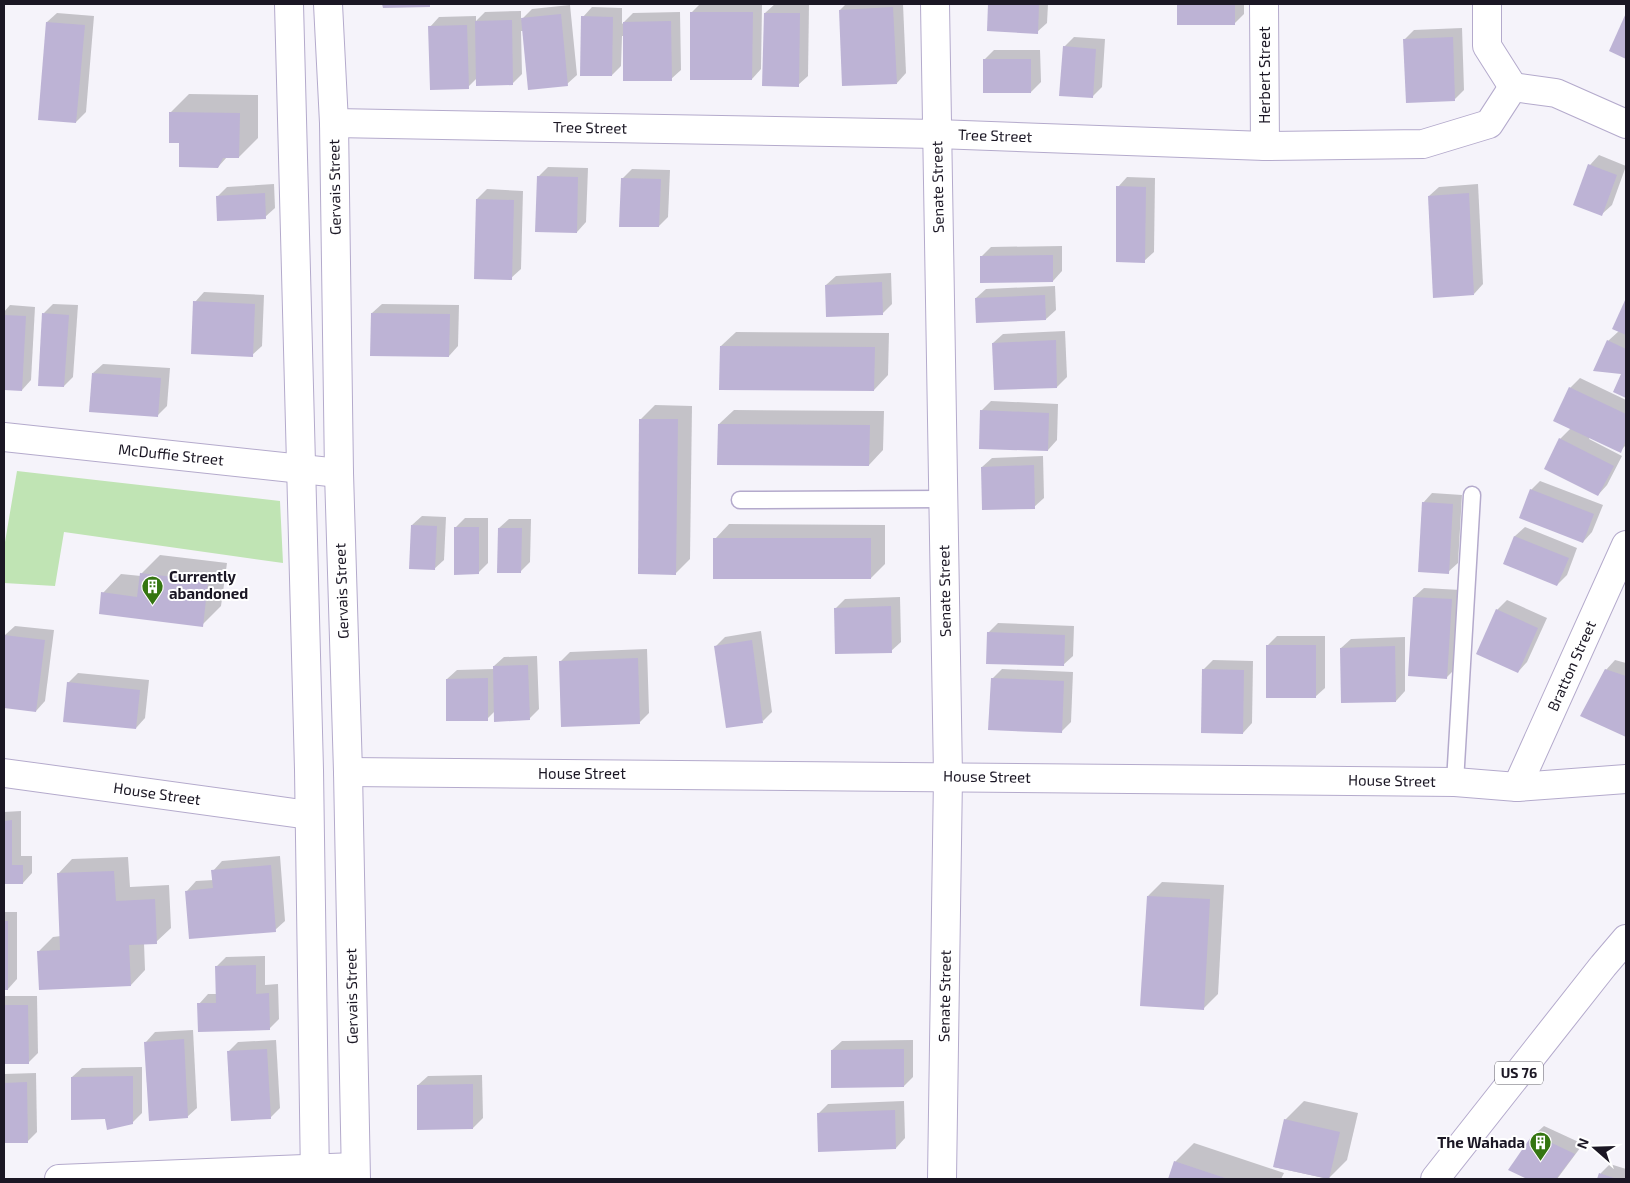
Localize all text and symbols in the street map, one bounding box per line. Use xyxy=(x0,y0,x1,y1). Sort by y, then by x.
street label: Herbert Street xyxy=(1255,26,1273,124)
street label: Tree Street xyxy=(553,117,628,137)
street label: Tree Street xyxy=(958,125,1033,145)
street label: Gervais Street xyxy=(324,139,344,235)
street label: Senate Street xyxy=(927,140,947,233)
street label: McDuffie Street xyxy=(117,440,225,469)
street label: Gervais Street xyxy=(330,542,352,639)
street label: Senate Street xyxy=(934,544,954,637)
place label: Currently abandoned xyxy=(169,567,248,602)
building icon: Currently abandoned xyxy=(141,574,165,605)
street label: Bratton Street xyxy=(1543,617,1599,714)
street label: House Street xyxy=(538,764,626,782)
street label: House Street xyxy=(943,766,1031,786)
street label: House Street xyxy=(1348,770,1436,790)
street label: House Street xyxy=(112,778,202,808)
street label: Gervais Street xyxy=(341,948,361,1044)
street label: Senate Street xyxy=(934,949,954,1042)
road number: US 76 xyxy=(1495,1062,1543,1084)
north arrow xyxy=(1570,1123,1620,1173)
building icon: The Wahada xyxy=(1529,1131,1553,1162)
place label: The Wahada xyxy=(1437,1133,1525,1151)
text: N xyxy=(1573,1136,1592,1151)

